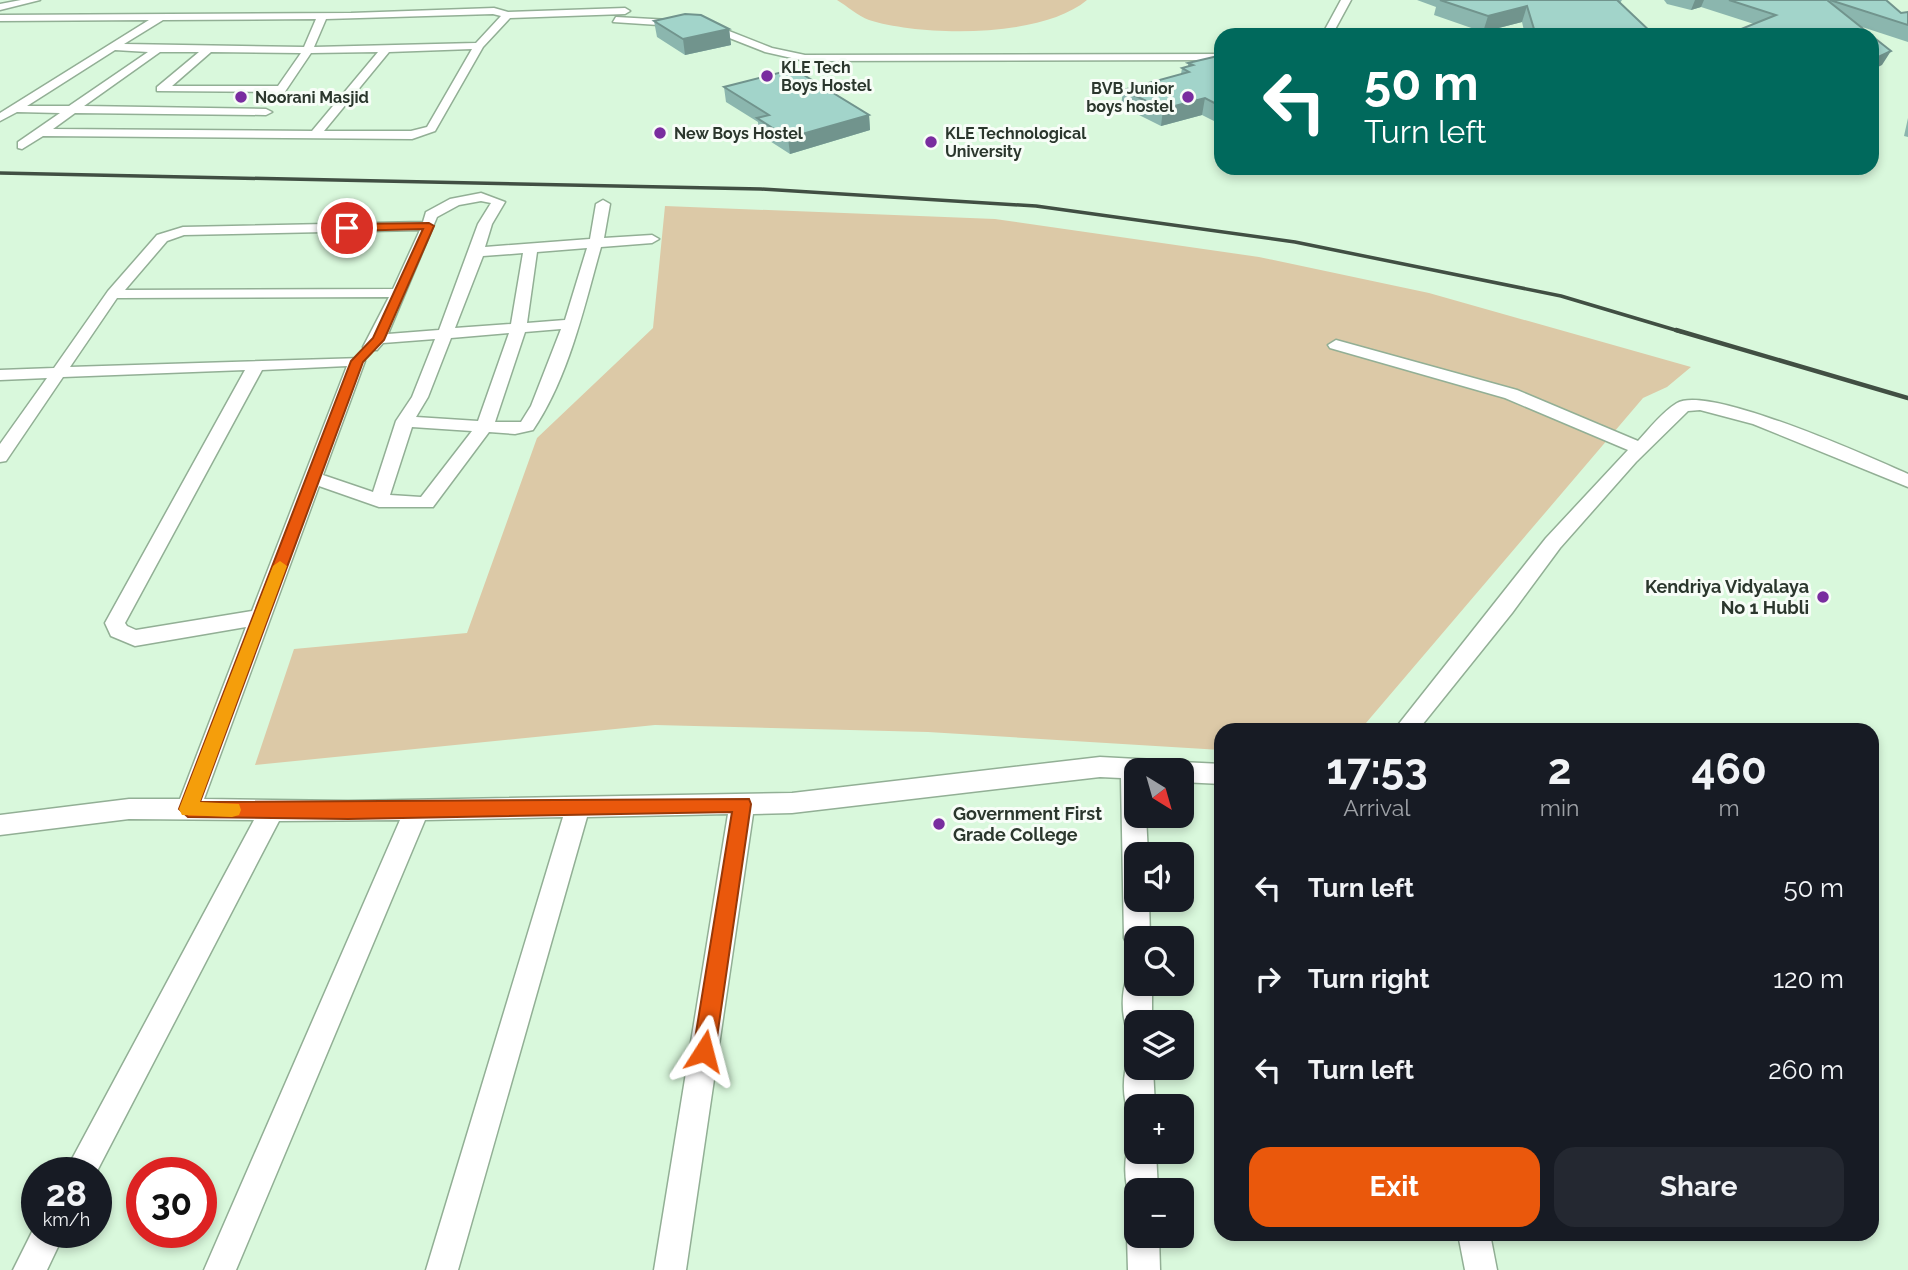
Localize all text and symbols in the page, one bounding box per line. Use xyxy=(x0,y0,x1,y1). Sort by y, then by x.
text: 50 m xyxy=(1364,54,1479,111)
icon: left xyxy=(1249,56,1340,147)
place label: KLE Tech Boys Hostel xyxy=(781,58,873,95)
marker: KLE Tech Boys Hostel xyxy=(759,68,775,84)
place label: BVB Junior boys hostel xyxy=(1086,79,1175,116)
place label: Noorani Masjid xyxy=(255,88,369,107)
marker: Noorani Masjid xyxy=(233,89,249,105)
marker: BVB Junior boys hostel xyxy=(1180,89,1196,105)
text: Turn left xyxy=(1364,113,1486,150)
place label: New Boys Hostel xyxy=(674,124,804,143)
place label: KLE Technological University xyxy=(945,124,1087,161)
marker: New Boys Hostel xyxy=(652,125,668,141)
marker: KLE Technological University xyxy=(923,134,939,150)
pin xyxy=(317,198,377,258)
icon: arrive xyxy=(328,209,366,247)
place label: Kendriya Vidyalaya No 1 Hubli xyxy=(1645,576,1809,618)
marker: Kendriya Vidyalaya No 1 Hubli xyxy=(1815,589,1831,605)
text: 17:53 xyxy=(1326,745,1428,794)
text: 2 xyxy=(1548,745,1571,794)
text: 460 xyxy=(1692,745,1767,794)
north arrow xyxy=(1124,758,1194,828)
map controls xyxy=(1124,758,1194,1248)
text: Arrival xyxy=(1343,794,1411,821)
text: min xyxy=(1540,794,1579,821)
text: m xyxy=(1719,794,1740,821)
place label: Government First Grade College xyxy=(953,803,1102,845)
marker: Government First Grade College xyxy=(931,816,947,832)
button: sound xyxy=(1124,842,1194,912)
icon: left xyxy=(1249,869,1287,907)
text: Turn left xyxy=(1308,873,1414,903)
text: 50 m xyxy=(1783,873,1844,903)
button: search xyxy=(1124,926,1194,996)
icon: right xyxy=(1249,960,1287,998)
text: Turn right xyxy=(1308,964,1429,994)
text: 120 m xyxy=(1773,964,1844,994)
button: layers xyxy=(1124,1010,1194,1080)
position arrow xyxy=(667,1014,741,1088)
icon: left xyxy=(1249,1051,1287,1089)
text: Turn left xyxy=(1308,1055,1414,1085)
text: 260 m xyxy=(1768,1055,1844,1085)
button: + xyxy=(1124,1094,1194,1164)
button: Exit xyxy=(1249,1147,1540,1227)
button: Share xyxy=(1554,1147,1844,1227)
speed limit sign: 30 xyxy=(126,1157,217,1248)
text: 28 xyxy=(46,1173,87,1214)
button: − xyxy=(1124,1178,1194,1248)
text: km/h xyxy=(43,1209,90,1230)

